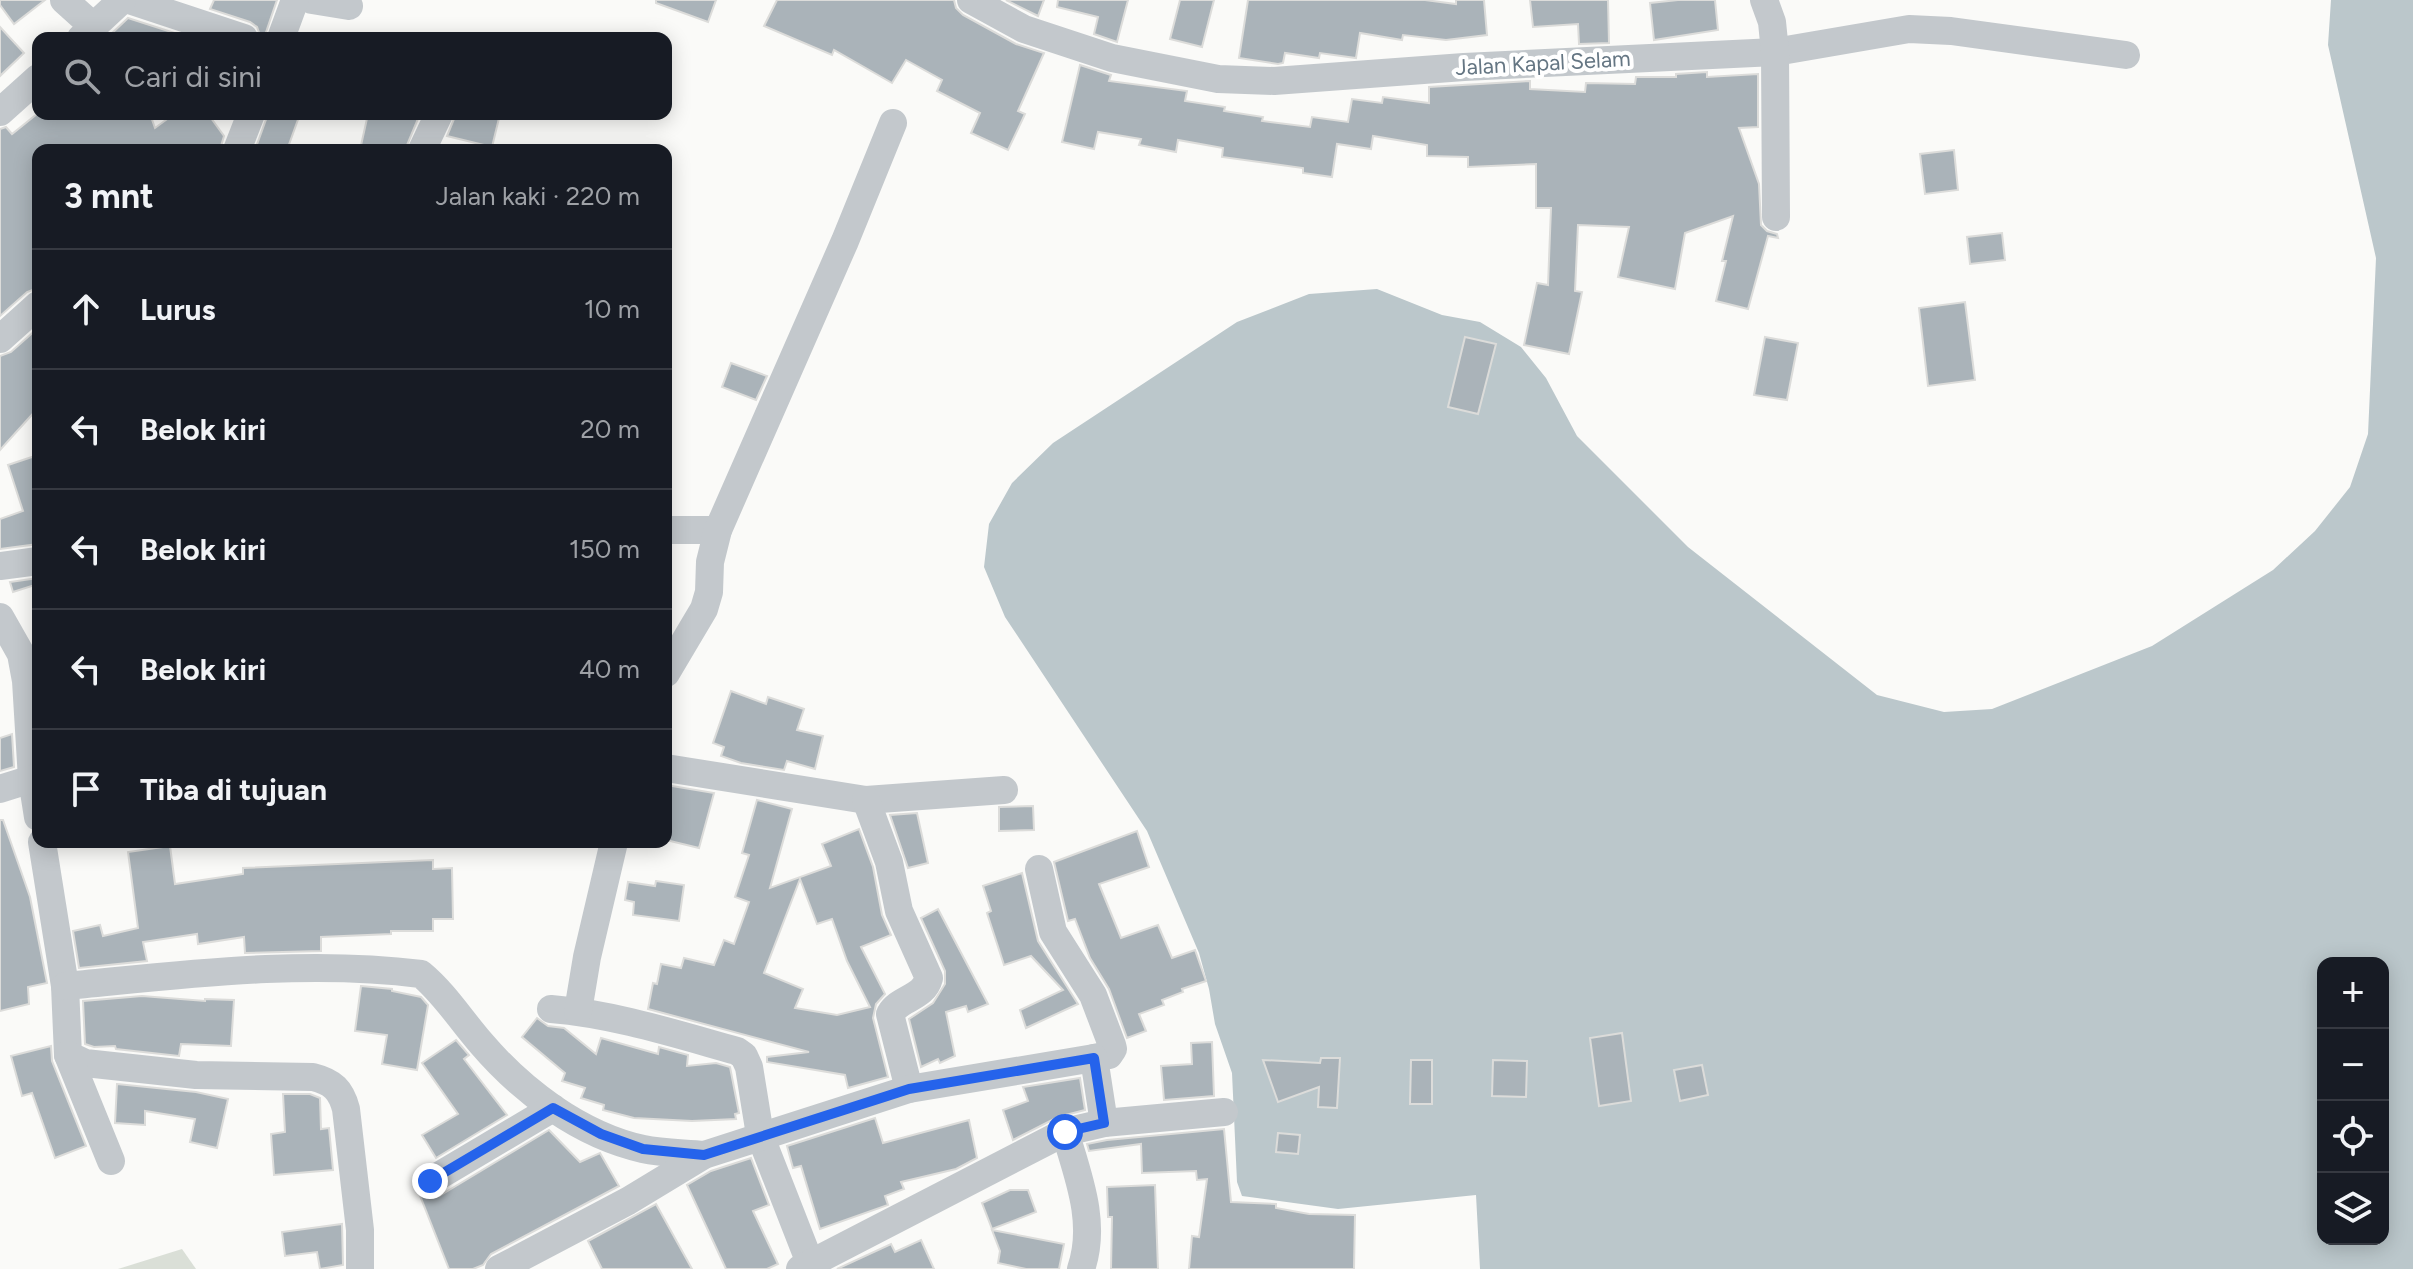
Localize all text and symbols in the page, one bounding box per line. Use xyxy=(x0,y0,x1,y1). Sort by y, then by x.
search box xyxy=(32,32,672,120)
street label: Jalan Kapal Selam xyxy=(1455,45,1631,81)
icon: search xyxy=(60,54,104,98)
text: Cari di sini xyxy=(124,58,262,95)
text: 3 mnt xyxy=(64,176,154,217)
text: Jalan kaki · 220 m xyxy=(435,180,640,212)
icon: ahead xyxy=(64,287,108,331)
text: Lurus xyxy=(140,291,216,328)
text: 10 m xyxy=(584,293,640,325)
icon: left xyxy=(64,407,108,451)
text: Belok kiri xyxy=(140,411,266,448)
text: 20 m xyxy=(580,413,640,445)
icon: left xyxy=(64,527,108,571)
text: Belok kiri xyxy=(140,531,266,568)
text: 150 m xyxy=(569,533,640,565)
icon: left xyxy=(64,647,108,691)
text: Belok kiri xyxy=(140,651,266,688)
text: 40 m xyxy=(579,653,640,685)
icon: arrive xyxy=(64,767,108,811)
text: Tiba di tujuan xyxy=(140,771,327,808)
map controls xyxy=(2317,957,2389,1245)
button: + xyxy=(2317,957,2389,1029)
button: − xyxy=(2317,1029,2389,1101)
button: locate xyxy=(2317,1101,2389,1173)
route start xyxy=(1047,1114,1083,1150)
route end xyxy=(412,1163,448,1199)
button: layers xyxy=(2317,1173,2389,1245)

